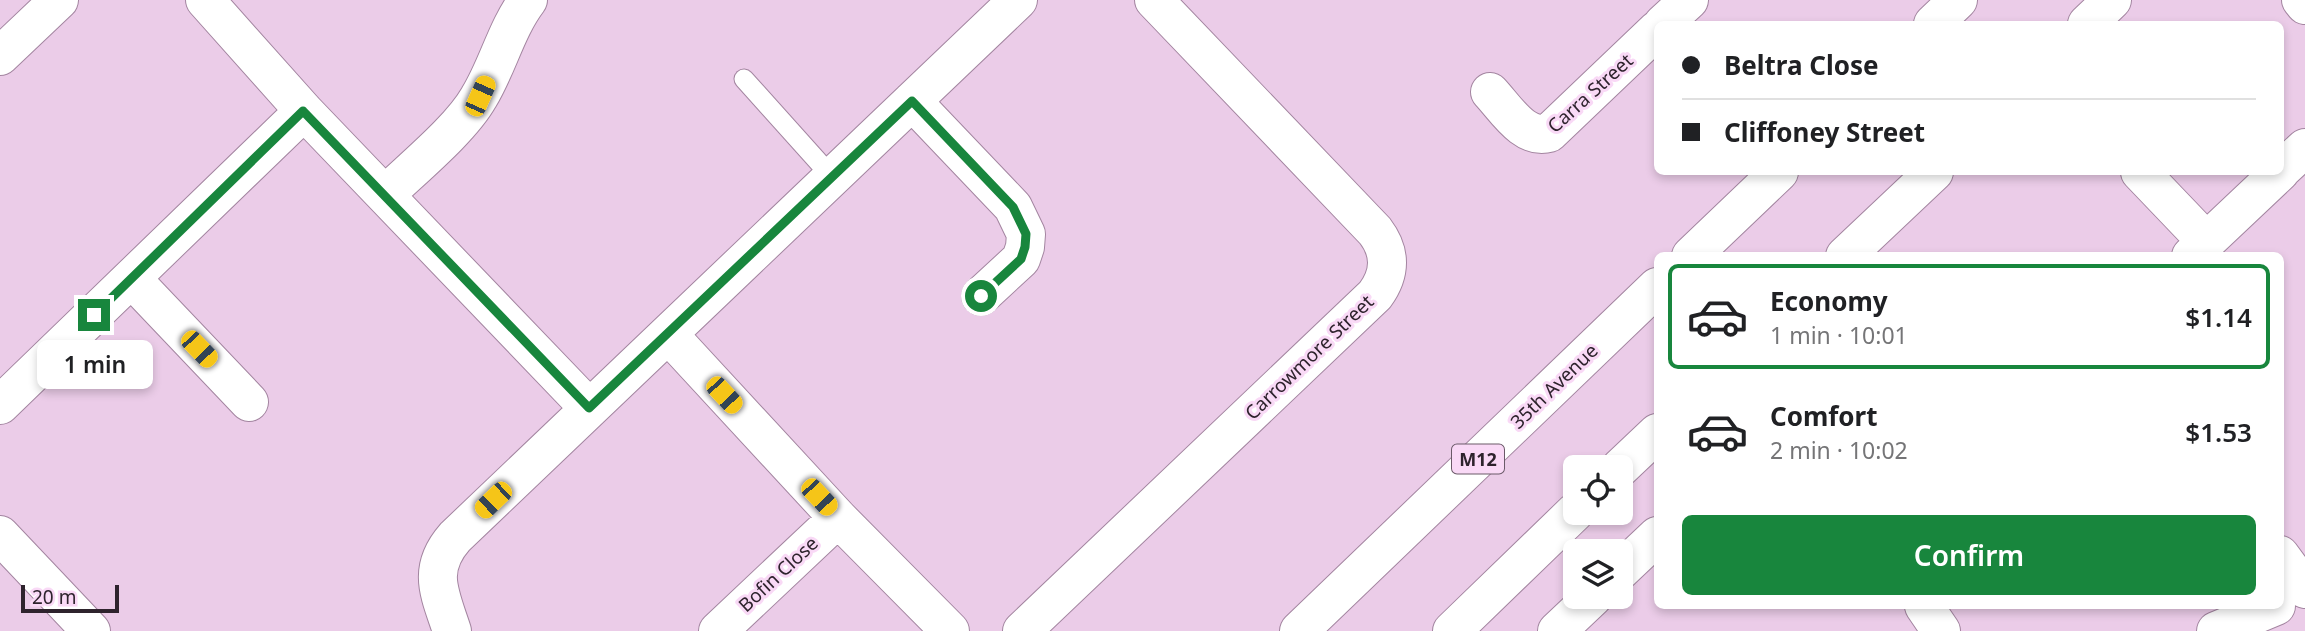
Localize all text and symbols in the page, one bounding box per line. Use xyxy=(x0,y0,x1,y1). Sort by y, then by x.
text: Beltra Close xyxy=(1724,47,1879,83)
street label: Carra Street xyxy=(1542,48,1638,138)
car xyxy=(462,73,499,119)
text: Cliffoney Street xyxy=(1724,114,1925,150)
route start xyxy=(965,280,997,312)
text: Economy xyxy=(1770,283,1888,319)
icon: car xyxy=(1686,285,1749,348)
street label: Carrowmore Street xyxy=(1239,289,1379,425)
route end xyxy=(78,299,110,331)
text: $1.14 xyxy=(2185,299,2252,335)
text: 1 min · 10:01 xyxy=(1770,319,1908,351)
car xyxy=(177,327,222,371)
street label: 35th Avenue xyxy=(1505,338,1603,434)
callout: 1 min xyxy=(36,340,152,388)
text: 1 min xyxy=(64,348,126,380)
car xyxy=(702,372,747,418)
text: Comfort xyxy=(1770,398,1878,434)
icon: car xyxy=(1686,400,1749,463)
text: $1.53 xyxy=(2185,414,2252,450)
text: 2 min · 10:02 xyxy=(1770,434,1908,466)
road number: M12 xyxy=(1452,444,1504,474)
map controls xyxy=(1563,455,1633,609)
button: locate xyxy=(1563,455,1633,525)
car xyxy=(797,474,842,520)
car xyxy=(471,478,516,522)
button: Confirm xyxy=(1682,515,2256,595)
street label: Bofin Close xyxy=(732,530,824,618)
button: layers xyxy=(1563,539,1633,609)
scale bar xyxy=(21,582,119,614)
text: 20 m xyxy=(32,584,76,610)

